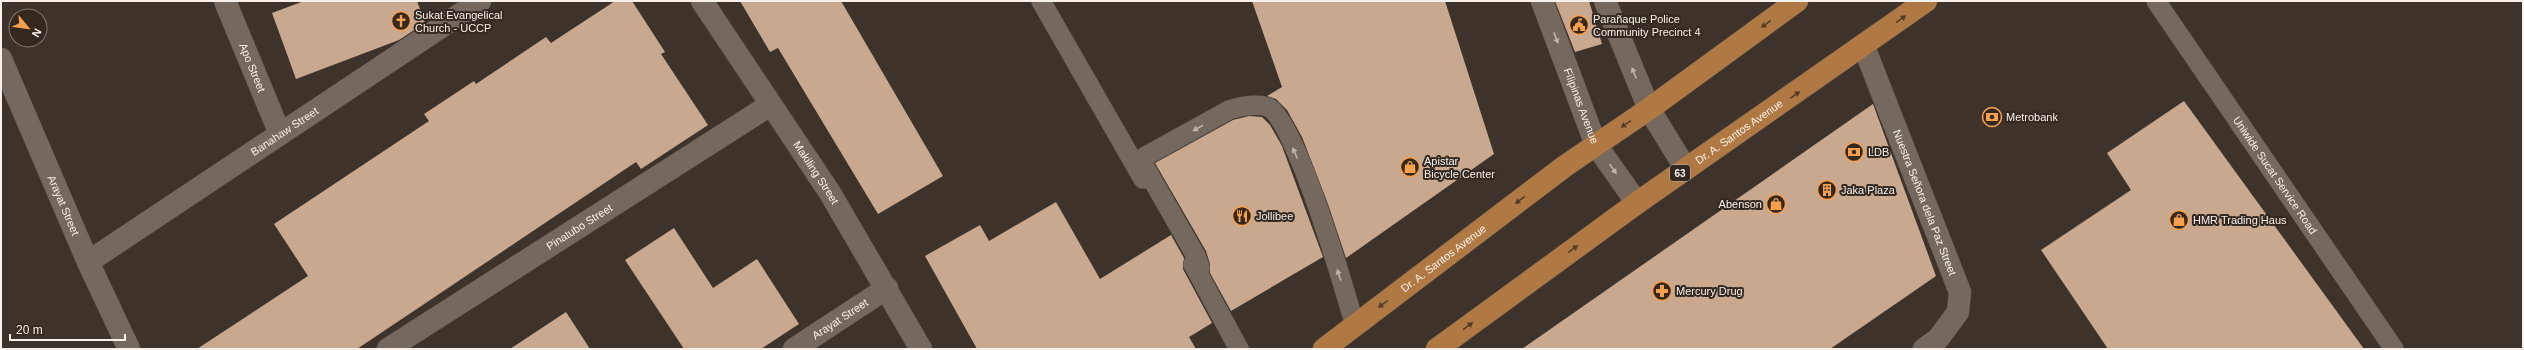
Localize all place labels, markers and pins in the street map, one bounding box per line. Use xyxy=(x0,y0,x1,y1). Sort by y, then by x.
place label: Sukat Evangelical Church - UCCP xyxy=(415,9,502,34)
church icon: Sukat Evangelical Church - UCCP xyxy=(390,10,412,32)
place label: Parañaque Police Community Precinct 4 xyxy=(1593,13,1701,38)
public building icon: Parañaque Police Community Precinct 4 xyxy=(1568,14,1590,36)
bank icon: Metrobank xyxy=(1981,106,2003,128)
place label: Metrobank xyxy=(2006,111,2058,123)
bank icon: LDB xyxy=(1843,141,1865,163)
place label: LDB xyxy=(1868,146,1889,158)
place label: Apistar Bicycle Center xyxy=(1424,155,1495,180)
shop icon: Apistar Bicycle Center xyxy=(1399,156,1421,178)
building icon: Jaka Plaza xyxy=(1816,179,1838,201)
place label: Jaka Plaza xyxy=(1841,184,1896,196)
shop icon: Abenson xyxy=(1765,193,1787,215)
place label: Abenson xyxy=(1719,198,1762,210)
restaurant icon: Jollibee xyxy=(1231,205,1253,227)
shop icon: HMR Trading Haus xyxy=(2168,209,2190,231)
place label: Jollibee xyxy=(1256,210,1293,222)
place label: HMR Trading Haus xyxy=(2193,214,2287,226)
pharmacy icon: Mercury Drug xyxy=(1651,280,1673,302)
place label: Mercury Drug xyxy=(1676,285,1743,297)

